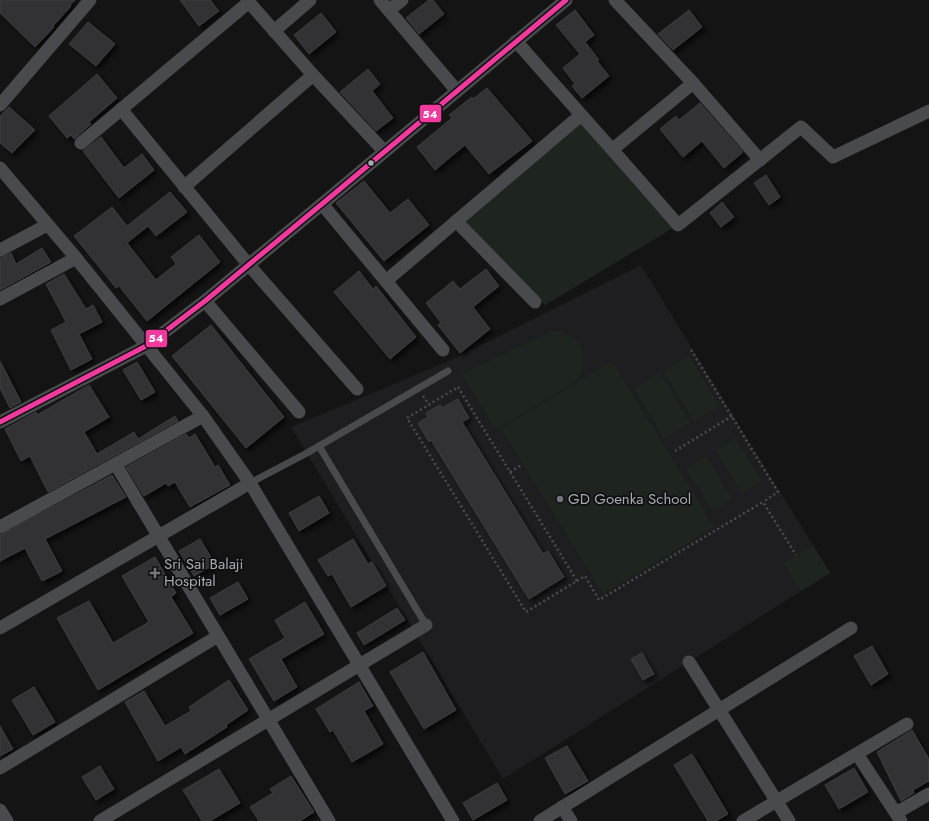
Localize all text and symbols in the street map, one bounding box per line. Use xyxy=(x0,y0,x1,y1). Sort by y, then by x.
line badge: 54 xyxy=(419,104,442,123)
text: 54 xyxy=(423,106,438,122)
unlabelled marker xyxy=(366,158,376,168)
line badge: 54 xyxy=(145,329,168,348)
text: 54 xyxy=(149,330,164,346)
place label: GD Goenka School xyxy=(568,488,691,510)
marker: GD Goenka School xyxy=(555,494,565,504)
place label: Sri Sai Balaji Hospital xyxy=(164,553,244,592)
marker: Sri Sai Balaji Hospital xyxy=(149,567,161,579)

